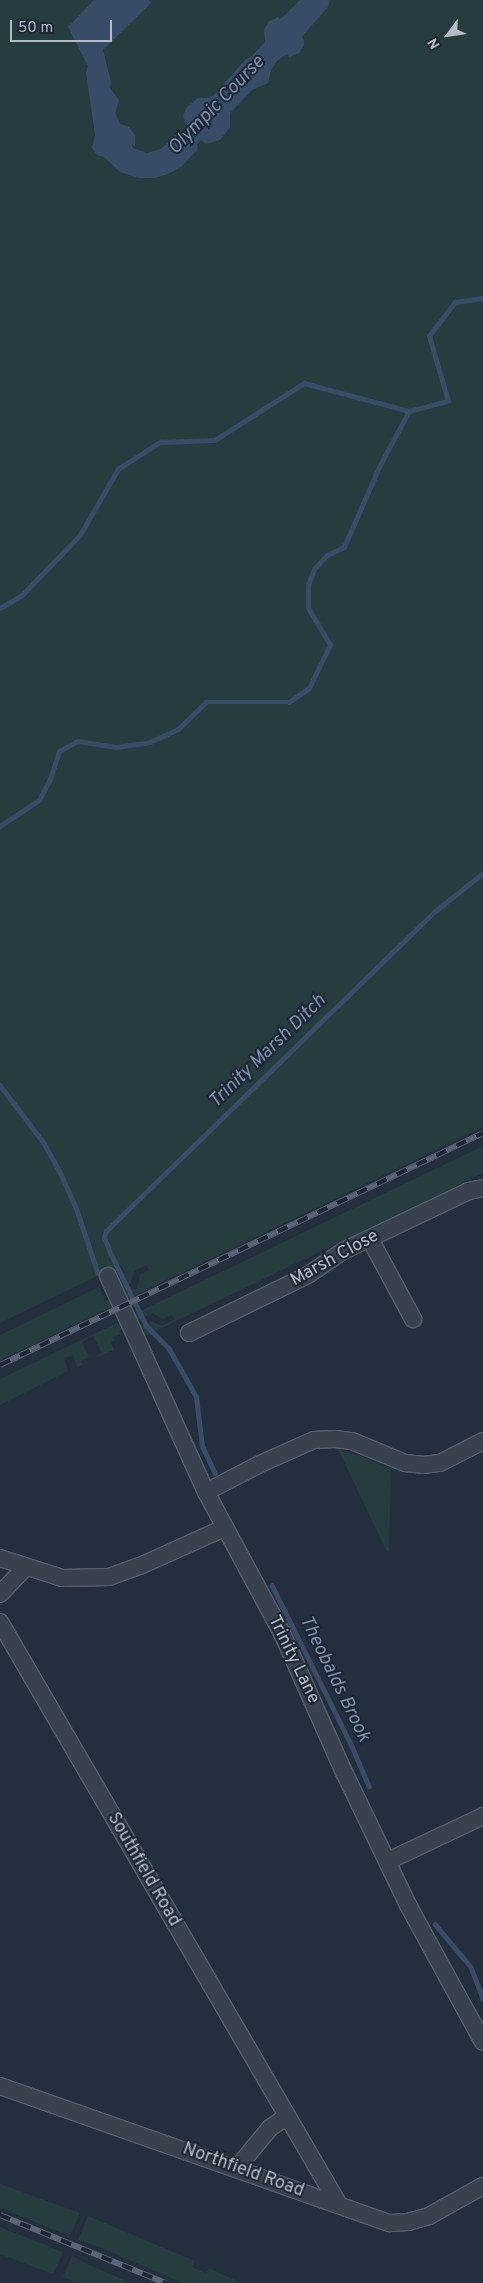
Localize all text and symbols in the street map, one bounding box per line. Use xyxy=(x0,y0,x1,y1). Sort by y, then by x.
scale bar xyxy=(12,10,115,42)
north arrow xyxy=(423,10,473,60)
text: 50 m xyxy=(18,19,53,38)
text: N xyxy=(425,34,445,52)
water label: Olympic Course xyxy=(164,52,270,160)
water label: Trinity Marsh Ditch xyxy=(205,990,331,1114)
street label: Marsh Close xyxy=(287,1226,383,1292)
street label: Trinity Lane xyxy=(262,1612,324,1708)
water label: Theobalds Brook xyxy=(294,1612,374,1746)
street label: Southfield Road xyxy=(102,1809,184,1931)
street label: Northfield Road xyxy=(179,2139,307,2203)

